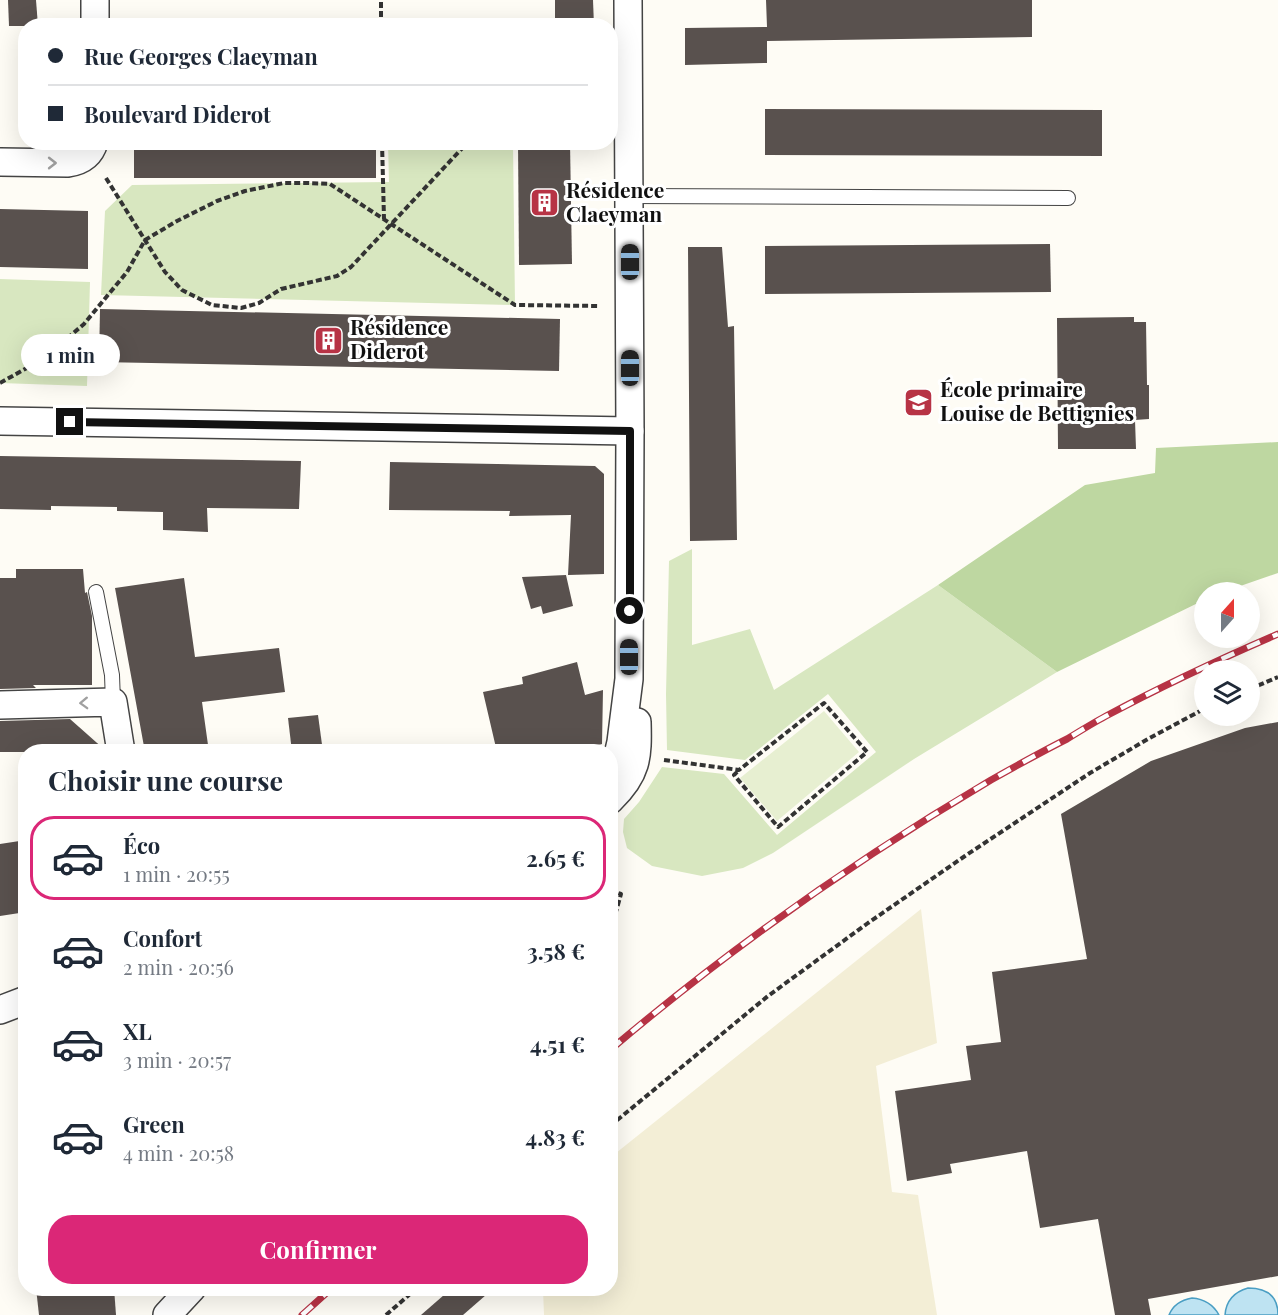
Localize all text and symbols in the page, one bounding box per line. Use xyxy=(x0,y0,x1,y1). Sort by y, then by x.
text: Rue Georges Claeyman xyxy=(84,41,318,71)
text: Boulevard Diderot xyxy=(84,99,271,129)
one-way arrow xyxy=(47,157,56,169)
place label: Résidence Claeyman xyxy=(566,175,664,227)
building icon: Résidence Claeyman xyxy=(529,187,561,219)
car xyxy=(621,244,639,280)
place label: Résidence Diderot xyxy=(350,312,448,364)
building icon: Résidence Diderot xyxy=(313,324,345,356)
callout: 1 min xyxy=(20,335,119,377)
text: 1 min xyxy=(46,341,95,368)
car xyxy=(621,350,639,386)
place label: École primaire Louise de Bettignies xyxy=(940,374,1134,426)
school or university icon: École primaire Louise de Bettignies xyxy=(903,386,935,418)
route end xyxy=(56,408,83,435)
north arrow xyxy=(1194,582,1260,648)
map controls xyxy=(1194,582,1260,726)
route start xyxy=(616,597,643,624)
car xyxy=(620,639,638,675)
button: layers xyxy=(1194,660,1260,726)
one-way arrow xyxy=(79,696,88,709)
text: Choisir une course xyxy=(48,762,283,798)
text: Éco xyxy=(123,830,160,860)
icon: car xyxy=(51,831,105,885)
text: 2.65 € xyxy=(526,843,585,873)
text: 1 min · 20:55 xyxy=(123,860,230,887)
text: Confort xyxy=(123,923,202,953)
icon: car xyxy=(51,924,105,978)
text: 3.58 € xyxy=(527,936,585,966)
text: 2 min · 20:56 xyxy=(123,953,234,980)
text: XL xyxy=(123,1016,152,1046)
icon: car xyxy=(51,1017,105,1071)
text: 4.51 € xyxy=(530,1029,585,1059)
text: 3 min · 20:57 xyxy=(123,1046,231,1073)
text: Green xyxy=(123,1109,185,1139)
icon: car xyxy=(51,1110,105,1164)
text: 4.83 € xyxy=(526,1122,585,1152)
text: 4 min · 20:58 xyxy=(123,1139,234,1166)
button: Confirmer xyxy=(48,1215,588,1284)

